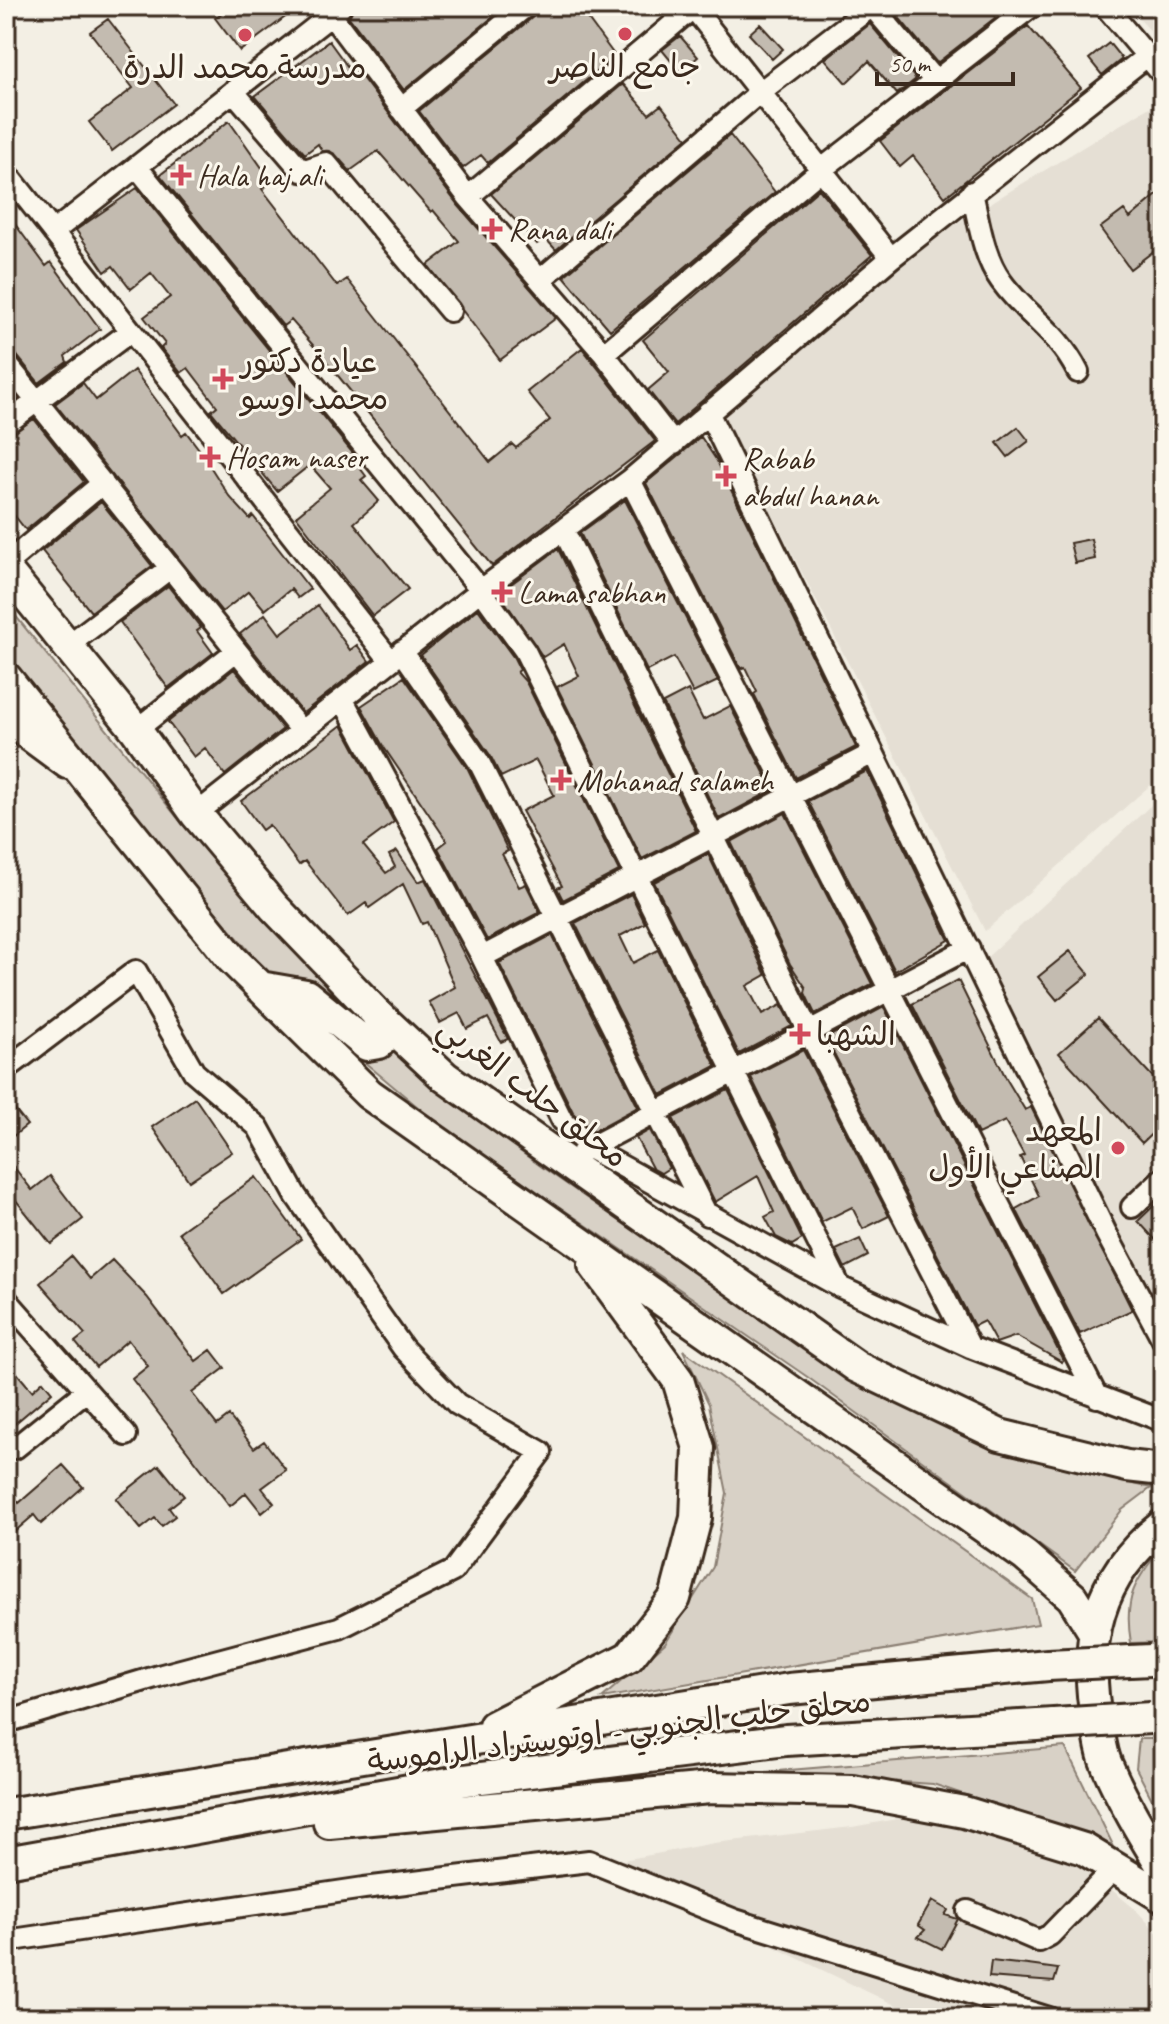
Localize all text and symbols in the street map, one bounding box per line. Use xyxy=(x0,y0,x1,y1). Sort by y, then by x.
marker: جامع الناصر xyxy=(616,25,634,43)
marker: مدرسة محمد الدرة xyxy=(236,26,254,44)
scale bar xyxy=(877,36,1013,86)
place label: جامع الناصر xyxy=(546,46,701,89)
place label: مدرسة محمد الدرة xyxy=(123,47,367,88)
text: 50 m xyxy=(889,49,932,79)
place label: Hala haj ali xyxy=(197,155,326,196)
marker: Hala haj ali xyxy=(172,166,190,184)
place label: Rana dali xyxy=(508,209,615,250)
marker: Rana dali xyxy=(483,220,501,238)
place label: عيادة دكتور محمد اوسو xyxy=(238,341,388,419)
marker: عيادة دكتور محمد اوسو xyxy=(212,368,234,390)
place label: Hosam naser xyxy=(226,437,369,478)
place label: Rabab abdul hanan xyxy=(742,438,880,516)
marker: Hosam naser xyxy=(201,448,219,466)
marker: Rabab abdul hanan xyxy=(717,467,735,485)
place label: Lama sabhan xyxy=(518,572,666,613)
marker: Lama sabhan xyxy=(493,583,511,601)
place label: Mohanad salameh xyxy=(577,760,775,801)
marker: Mohanad salameh xyxy=(552,771,570,789)
street label: محلق حلب الغربي xyxy=(426,1007,636,1182)
place label: الشهبا xyxy=(816,1014,896,1055)
marker: الشهبا xyxy=(791,1025,809,1043)
place label: المعهد الصناعي الأول xyxy=(928,1110,1102,1195)
marker: المعهد الصناعي الأول xyxy=(1109,1139,1127,1157)
street label: محلق حلب الجنوبي - اوتوستراد الراموسة xyxy=(365,1680,874,1789)

